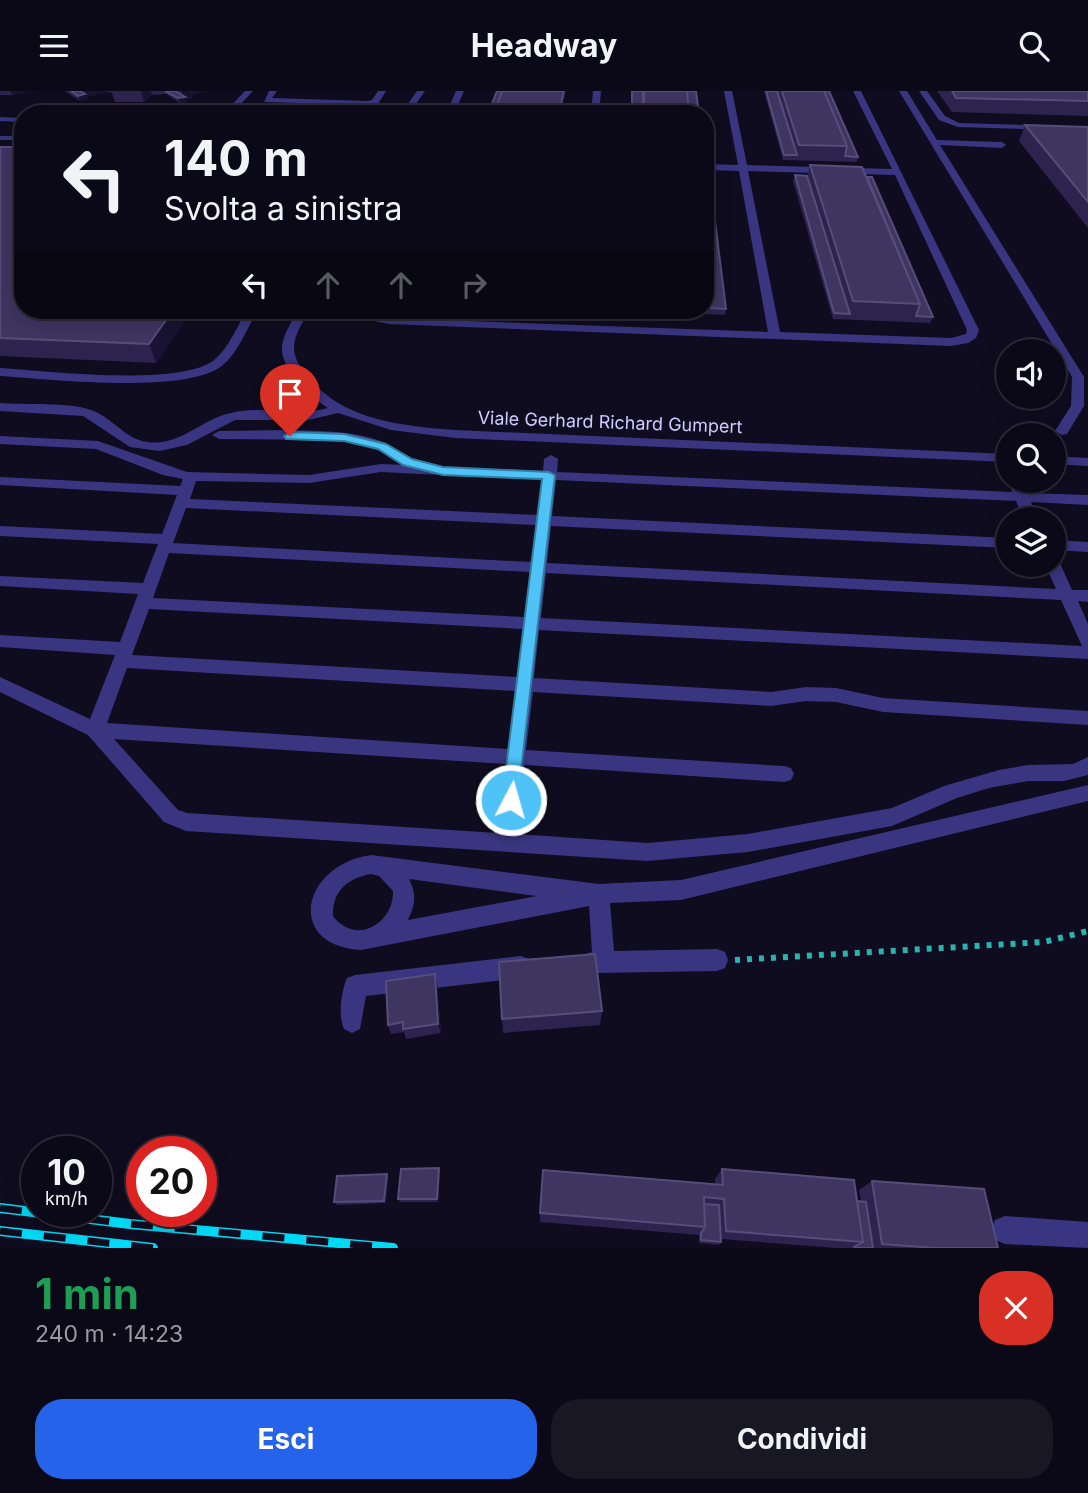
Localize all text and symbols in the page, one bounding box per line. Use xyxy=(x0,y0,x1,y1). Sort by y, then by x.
text: Headway xyxy=(471,26,617,65)
icon: menu xyxy=(35,27,73,65)
icon: search xyxy=(1015,27,1053,65)
text: 140 m xyxy=(164,129,308,188)
icon: left xyxy=(49,133,140,224)
text: Svolta a sinistra xyxy=(164,189,403,228)
icon: left xyxy=(236,266,274,304)
icon: ahead xyxy=(309,266,347,304)
icon: ahead xyxy=(382,266,420,304)
icon: right xyxy=(455,266,493,304)
map controls xyxy=(996,339,1066,577)
button: sound xyxy=(996,339,1066,409)
pin xyxy=(260,364,320,436)
icon: arrive xyxy=(271,375,309,413)
street label: Viale Gerhard Richard Gumpert xyxy=(477,407,743,437)
button: search xyxy=(996,423,1066,493)
button: layers xyxy=(996,507,1066,577)
position arrow xyxy=(474,763,548,837)
speed limit sign: 20 xyxy=(126,1136,217,1227)
text: 10 xyxy=(47,1151,86,1193)
text: km/h xyxy=(45,1188,88,1209)
text: 1 min xyxy=(35,1268,139,1319)
button: close xyxy=(979,1271,1053,1345)
text: 240 m · 14:23 xyxy=(35,1320,183,1348)
button: Esci xyxy=(35,1399,537,1479)
button: Condividi xyxy=(551,1399,1053,1479)

